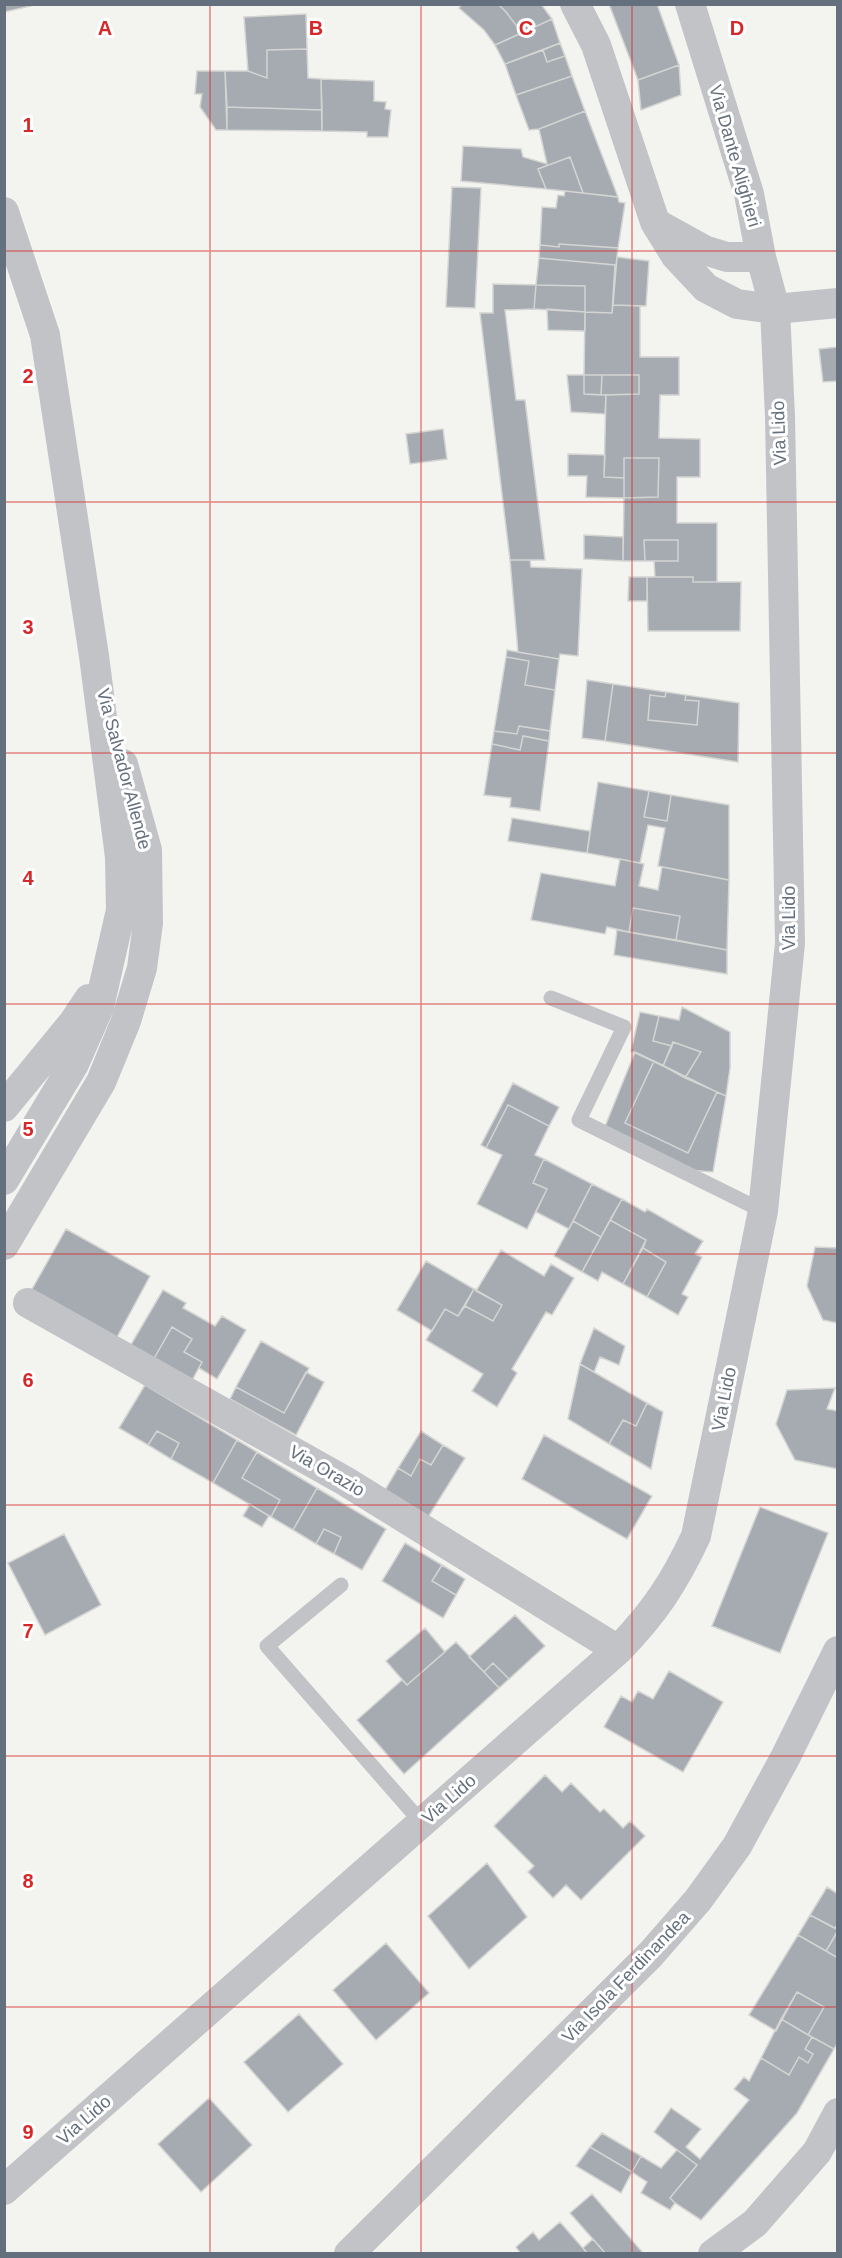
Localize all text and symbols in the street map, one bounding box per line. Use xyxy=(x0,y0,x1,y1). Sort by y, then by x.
text: A xyxy=(98,17,112,39)
text: B xyxy=(309,17,323,39)
text: C xyxy=(519,17,533,39)
text: D xyxy=(730,17,744,39)
street label: Via Dante Alighieri xyxy=(705,83,765,229)
text: 1 xyxy=(22,114,34,136)
text: 2 xyxy=(22,365,34,387)
street label: Via Lido xyxy=(768,400,790,466)
text: 3 xyxy=(22,616,34,638)
street label: Via Salvador Allende xyxy=(93,686,155,852)
text: 4 xyxy=(22,867,34,889)
street label: Via Lido xyxy=(779,886,799,950)
text: 5 xyxy=(22,1118,34,1140)
street label: Via Lido xyxy=(708,1365,740,1433)
text: 6 xyxy=(22,1369,34,1391)
street label: Via Orazio xyxy=(286,1441,368,1501)
text: 7 xyxy=(22,1620,34,1642)
street label: Via Lido xyxy=(418,1770,480,1828)
text: 8 xyxy=(22,1870,34,1892)
street label: Via Isola Ferdinandea xyxy=(558,1906,695,2047)
street label: Via Lido xyxy=(53,2091,115,2149)
text: 9 xyxy=(22,2121,34,2143)

